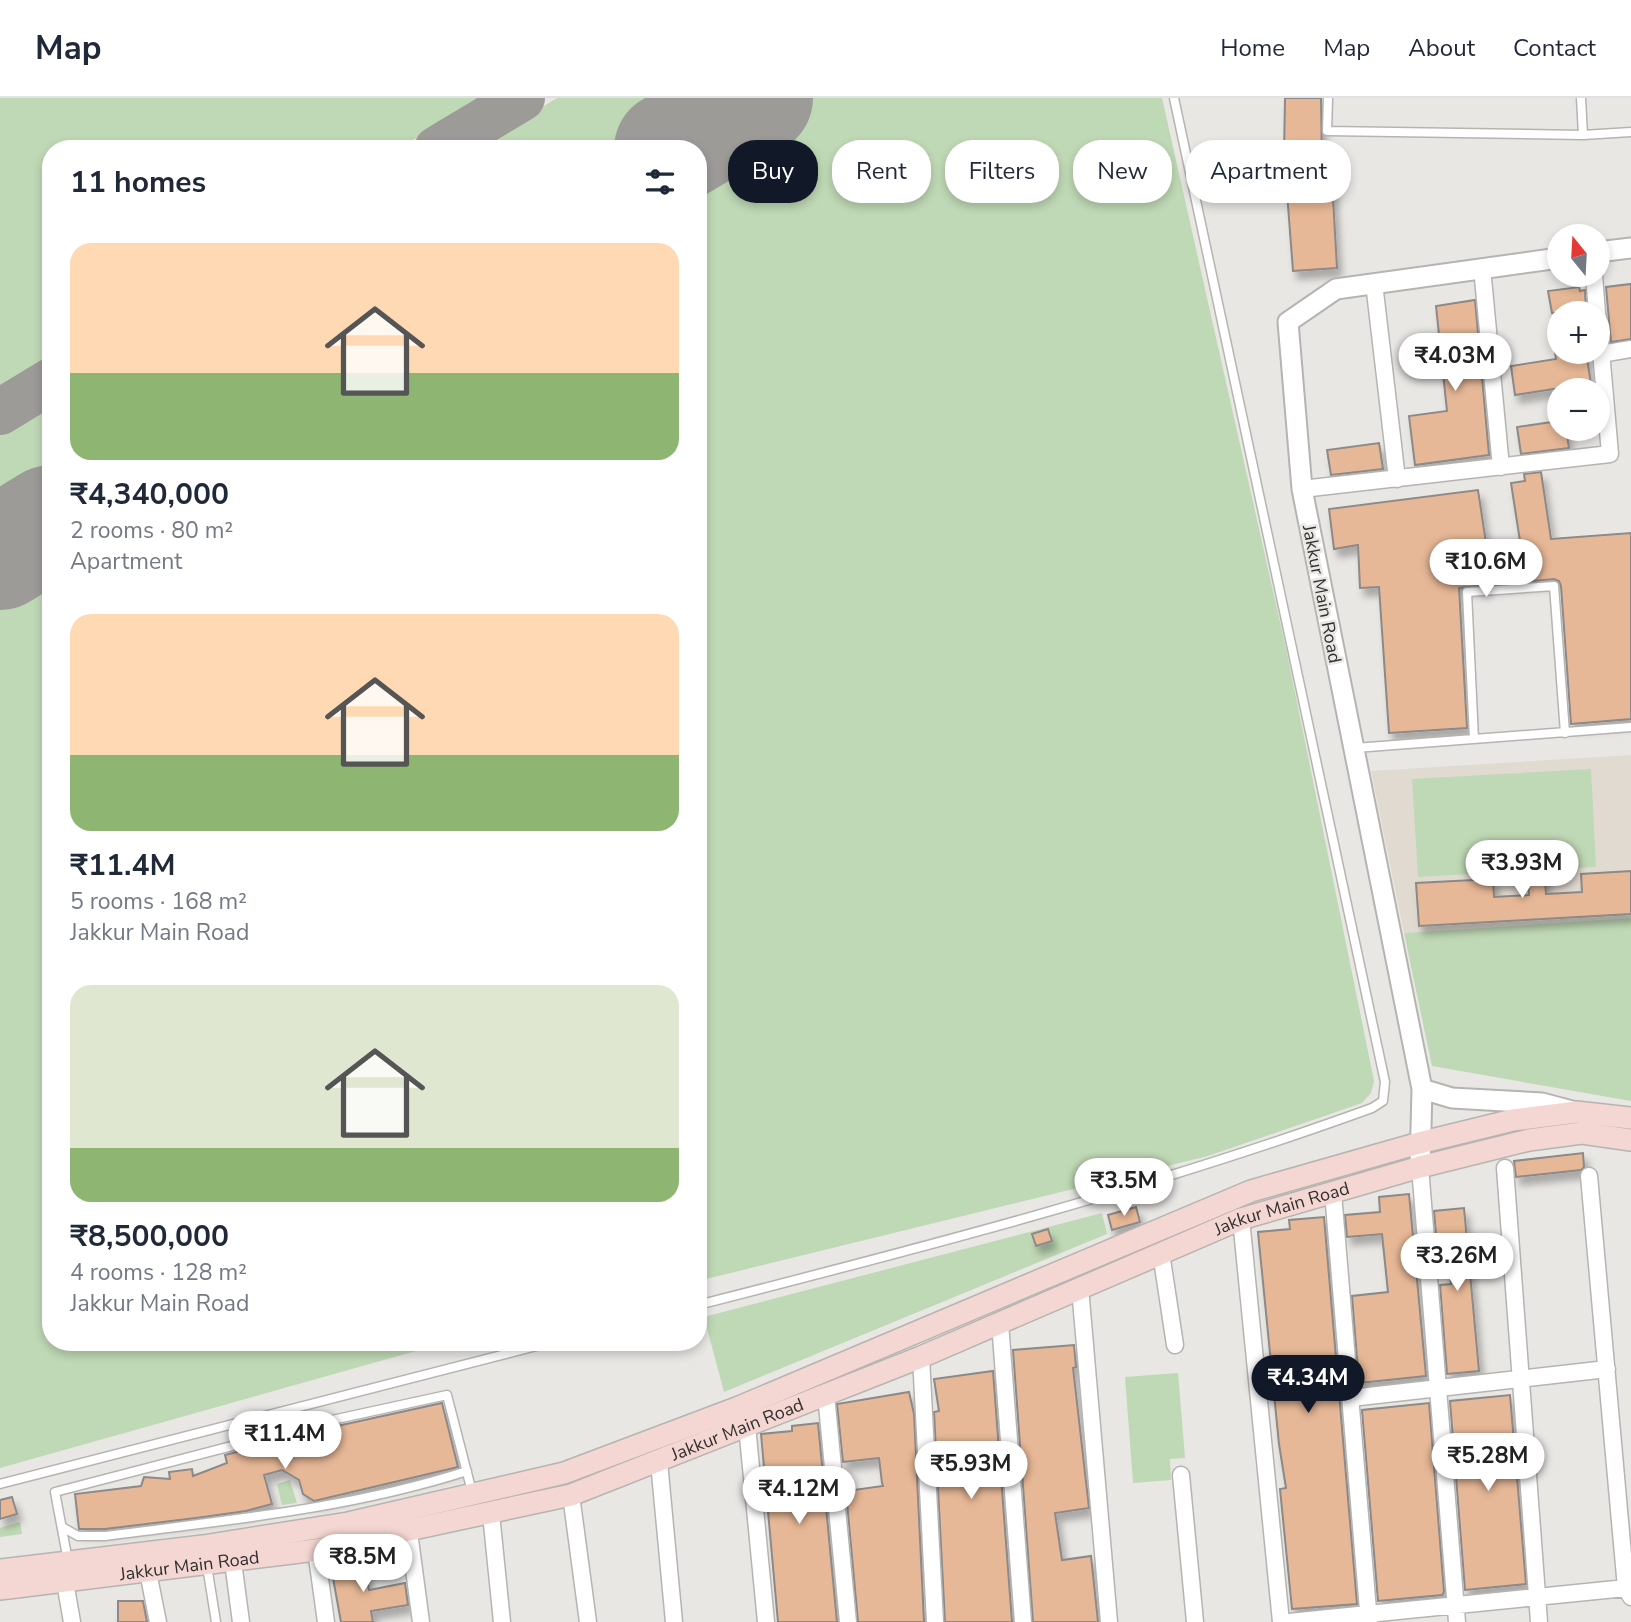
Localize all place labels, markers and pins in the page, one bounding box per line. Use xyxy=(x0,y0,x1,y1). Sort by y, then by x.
pin: ₹4.03M xyxy=(1398,334,1512,393)
pin: ₹10.6M xyxy=(1429,540,1543,599)
pin: ₹3.93M xyxy=(1465,840,1579,900)
pin: ₹3.5M xyxy=(1075,1158,1173,1218)
pin: ₹3.26M xyxy=(1400,1234,1514,1293)
pin: ₹4.34M xyxy=(1251,1356,1365,1415)
pin: ₹11.4M xyxy=(228,1412,342,1471)
pin: ₹5.28M xyxy=(1431,1434,1545,1493)
pin: ₹5.93M xyxy=(914,1442,1028,1501)
pin: ₹4.12M xyxy=(742,1466,856,1526)
pin: ₹8.5M xyxy=(314,1534,412,1594)

